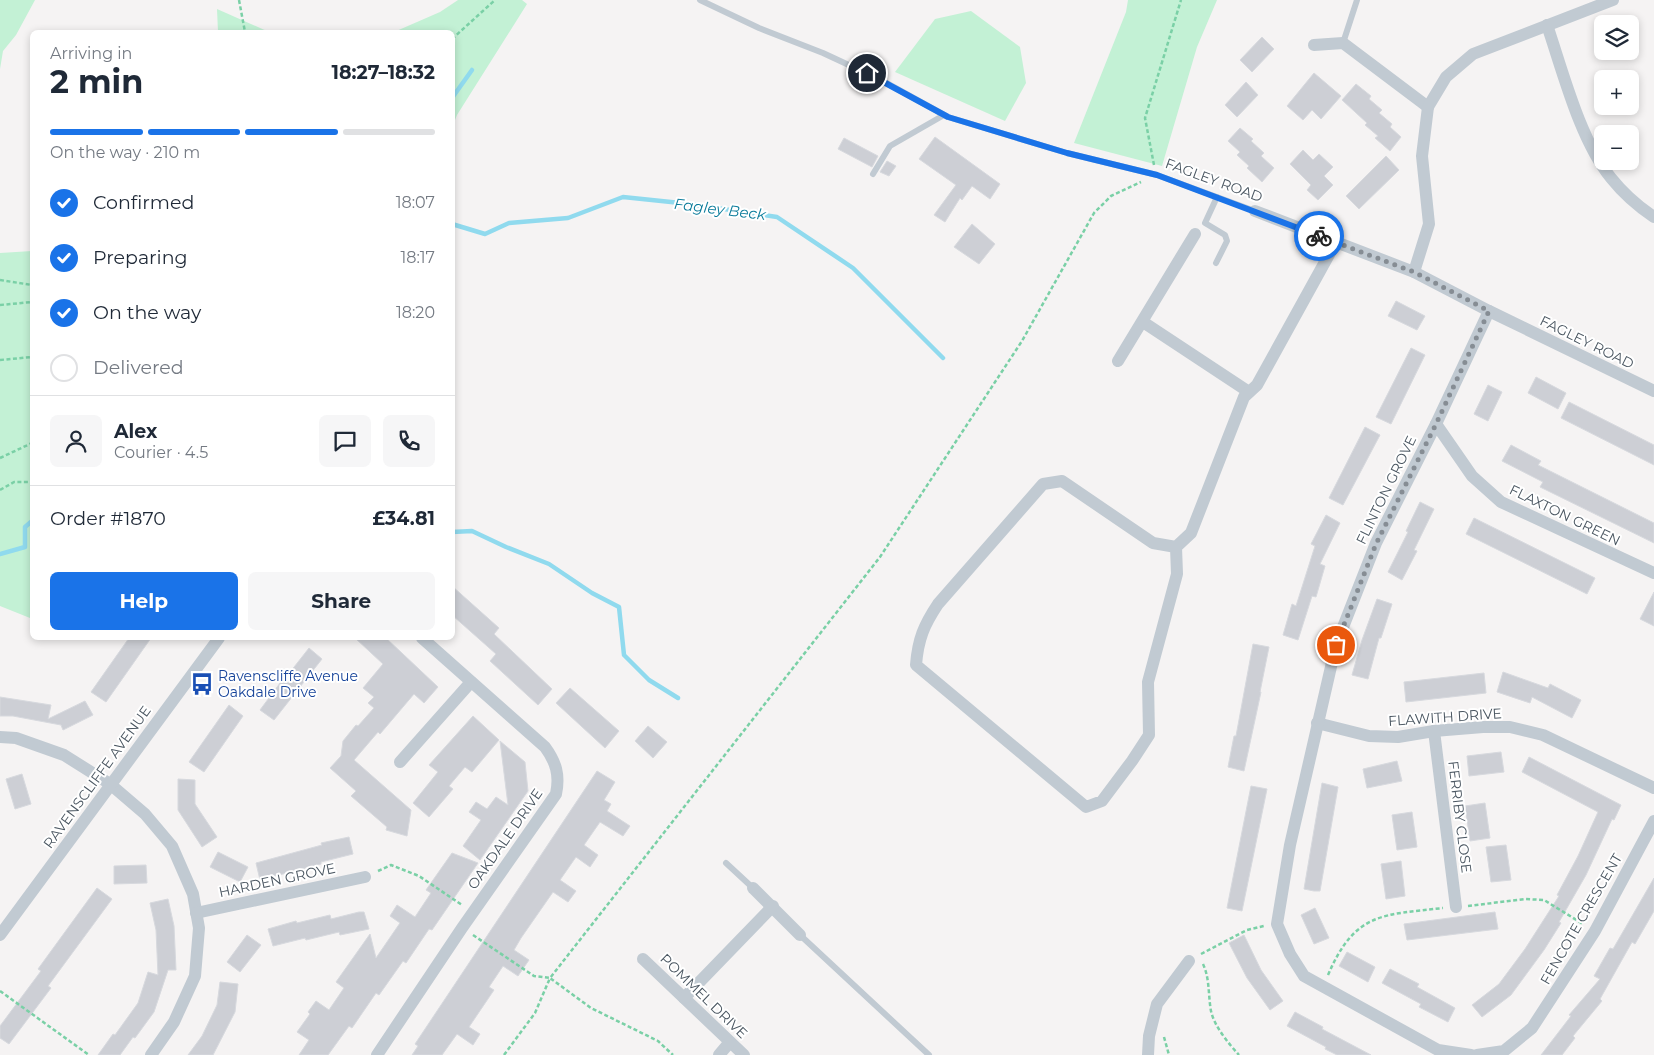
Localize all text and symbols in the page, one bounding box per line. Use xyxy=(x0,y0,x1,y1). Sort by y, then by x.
map controls xyxy=(1594,15,1639,170)
button: layers xyxy=(1594,15,1639,60)
text: Arriving in xyxy=(50,44,132,63)
pin xyxy=(846,52,888,94)
icon: home xyxy=(853,59,881,87)
text: 18:27–18:32 xyxy=(332,61,435,84)
text: 2 min xyxy=(50,62,143,101)
button: + xyxy=(1594,70,1639,115)
button: − xyxy=(1594,125,1639,170)
text: On the way · 210 m xyxy=(50,143,200,162)
street label: FAGLEY ROAD xyxy=(1163,154,1265,206)
icon: check xyxy=(50,189,78,217)
text: Confirmed xyxy=(93,191,194,214)
text: 18:07 xyxy=(396,193,435,212)
water label: Fagley Beck xyxy=(673,194,768,224)
courier xyxy=(1294,211,1344,261)
icon: bike xyxy=(1305,222,1333,250)
icon: check xyxy=(50,244,78,272)
text: Preparing xyxy=(93,246,188,269)
text: 18:17 xyxy=(400,248,435,267)
icon: check xyxy=(50,299,78,327)
text: On the way xyxy=(93,301,201,324)
text: 18:20 xyxy=(396,303,435,322)
street label: FAGLEY ROAD xyxy=(1537,311,1637,373)
text: Delivered xyxy=(93,356,184,379)
button: person xyxy=(50,415,102,467)
button: chat xyxy=(319,415,371,467)
button: phone xyxy=(383,415,435,467)
text: Alex xyxy=(114,420,157,443)
street label: FLINTON GROVE xyxy=(1352,433,1420,547)
text: Courier · 4.5 xyxy=(114,443,208,462)
street label: FLAXTON GREEN xyxy=(1507,480,1623,550)
text: Order #1870 xyxy=(50,507,166,530)
text: £34.81 xyxy=(373,507,435,530)
button: Help xyxy=(50,572,238,630)
button: Share xyxy=(248,572,435,630)
pin xyxy=(1315,624,1357,666)
icon: bag xyxy=(1322,631,1350,659)
place label: Ravenscliffe Avenue Oakdale Drive xyxy=(218,667,358,701)
bus stop icon: Ravenscliffe Avenue Oakdale Drive xyxy=(189,671,215,697)
street label: RAVENSCLIFFE AVENUE xyxy=(39,702,155,852)
street label: FLAWITH DRIVE xyxy=(1388,704,1502,730)
street label: FERRIBY CLOSE xyxy=(1444,760,1476,874)
street label: OAKDALE DRIVE xyxy=(464,785,546,893)
street label: FENCOTE CRESCENT xyxy=(1536,850,1626,988)
street label: HARDEN GROVE xyxy=(217,859,337,901)
street label: POMMEL DRIVE xyxy=(657,950,751,1042)

